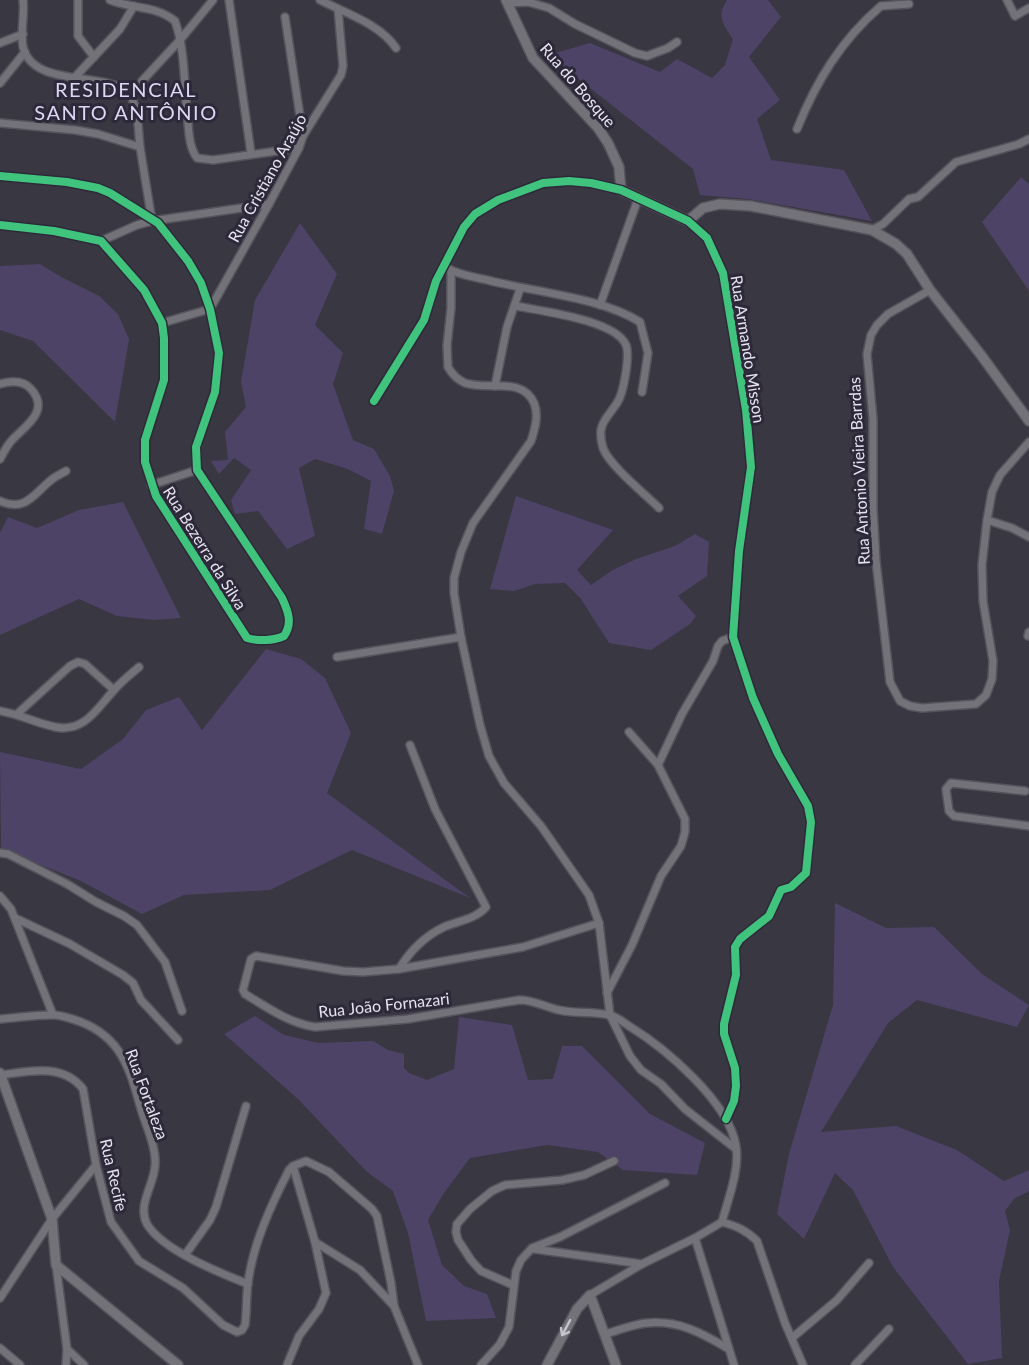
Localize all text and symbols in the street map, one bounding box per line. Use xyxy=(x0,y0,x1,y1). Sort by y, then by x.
street label: Rua do Bosque xyxy=(537,39,620,131)
district label: RESIDENCIAL SANTO ANTÔNIO xyxy=(34,77,218,124)
street label: Rua Cristiano Araújo xyxy=(223,110,310,245)
street label: Rua Armando Misson xyxy=(727,274,770,424)
street label: Rua Antonio Vieira Barrdas xyxy=(844,377,873,565)
street label: Rua Bezerra da Silva xyxy=(160,483,251,613)
street label: Rua João Fornazari xyxy=(317,988,451,1021)
street label: Rua Fortaleza xyxy=(122,1046,173,1142)
street label: Rua Recife xyxy=(97,1137,132,1213)
one-way arrow xyxy=(560,1319,571,1337)

